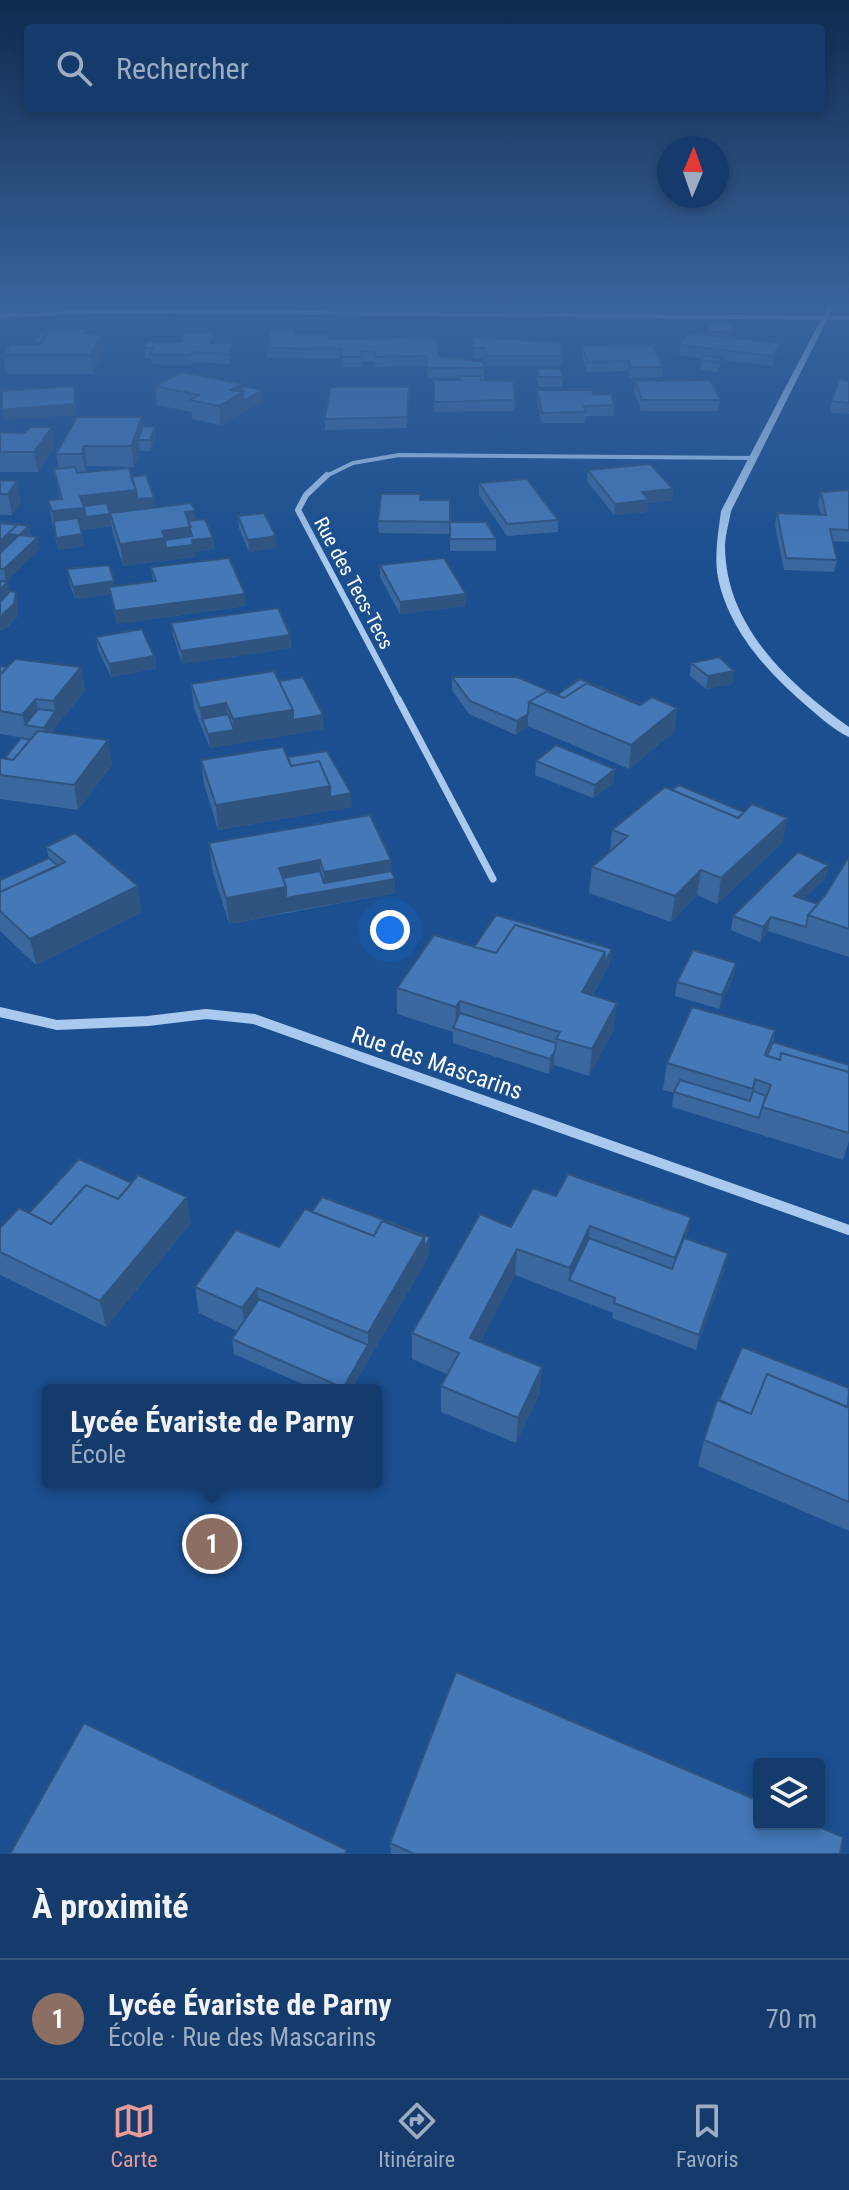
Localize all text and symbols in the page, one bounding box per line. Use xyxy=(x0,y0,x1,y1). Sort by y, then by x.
search box xyxy=(24,24,825,112)
icon: search xyxy=(52,46,96,90)
text: Rechercher xyxy=(116,51,249,86)
north arrow xyxy=(657,136,729,208)
street label: Rue des Tecs-Tecs xyxy=(309,513,399,653)
your location xyxy=(370,910,410,950)
street label: Rue des Mascarins xyxy=(348,1021,526,1105)
popup xyxy=(42,1384,382,1488)
text: Lycée Évariste de Parny xyxy=(70,1404,354,1439)
text: École xyxy=(70,1439,126,1469)
pin: 1 xyxy=(186,1514,238,1574)
map controls xyxy=(753,1758,825,1830)
button: layers xyxy=(753,1758,825,1830)
text: À proximité xyxy=(32,1886,189,1926)
text: Lycée Évariste de Parny xyxy=(108,1987,392,2022)
text: 1 xyxy=(51,2004,65,2034)
text: 70 m xyxy=(766,2004,817,2034)
text: École · Rue des Mascarins xyxy=(108,2022,376,2052)
tab: Carte xyxy=(110,2099,158,2172)
tab: Itinéraire xyxy=(378,2099,455,2172)
tab: Favoris xyxy=(676,2099,739,2172)

